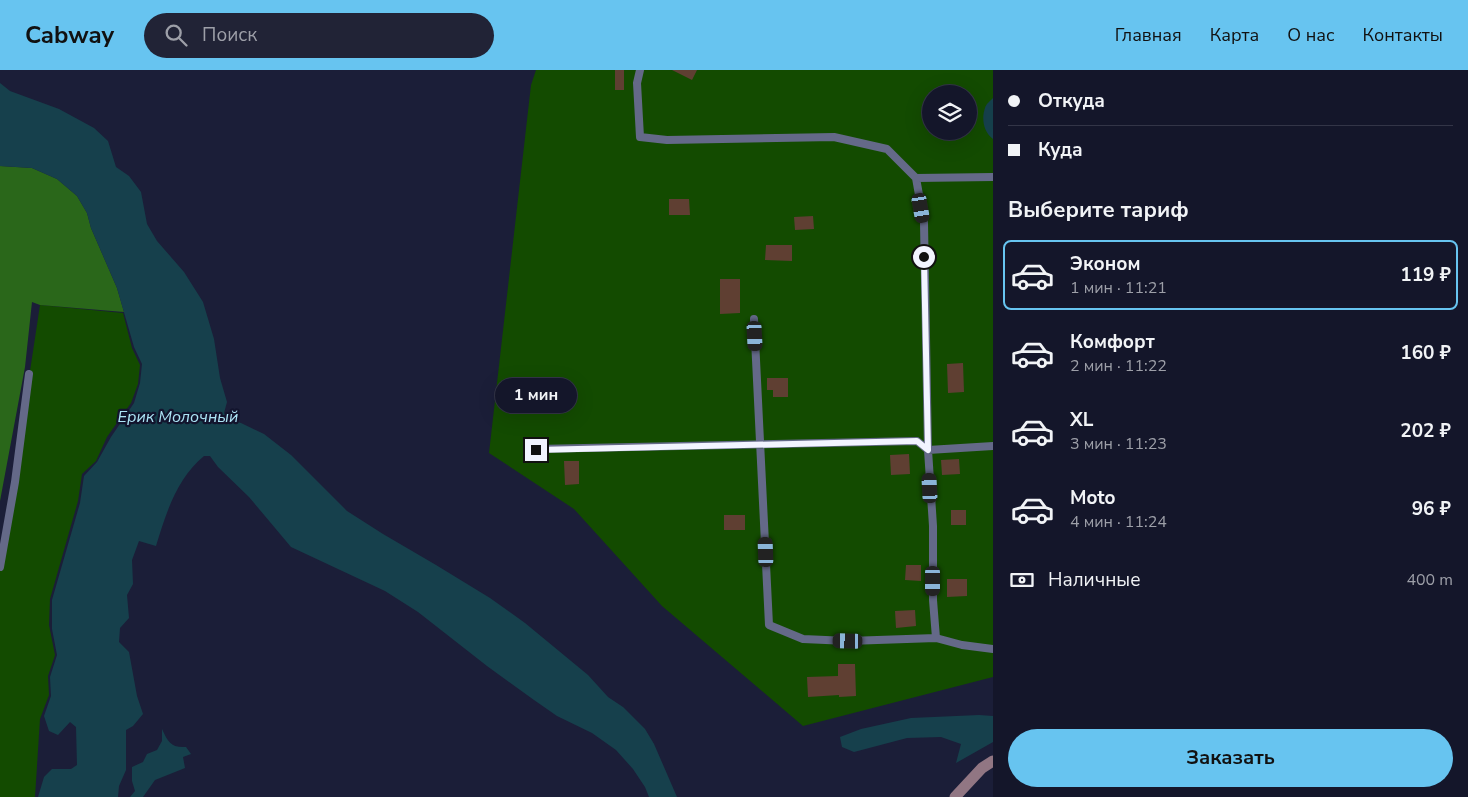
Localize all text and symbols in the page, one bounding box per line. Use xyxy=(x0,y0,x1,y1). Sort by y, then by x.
search box xyxy=(144,13,494,58)
text: Cabway xyxy=(25,19,114,51)
icon: search xyxy=(162,21,190,49)
text: Поиск xyxy=(202,22,257,48)
text: Главная xyxy=(1115,23,1182,47)
text: Карта xyxy=(1210,23,1259,47)
text: О нас xyxy=(1287,23,1335,47)
text: Контакты xyxy=(1363,23,1443,47)
map controls xyxy=(922,85,977,140)
button: layers xyxy=(922,85,977,140)
text: Откуда xyxy=(1038,88,1105,114)
text: Куда xyxy=(1038,137,1083,163)
car xyxy=(911,192,930,224)
text: Выберите тариф xyxy=(1008,195,1189,225)
route start xyxy=(913,246,935,268)
text: Эконом xyxy=(1070,251,1141,277)
icon: car xyxy=(1010,253,1055,298)
text: 119 ₽ xyxy=(1400,262,1451,288)
text: 1 мин · 11:21 xyxy=(1070,277,1167,299)
car xyxy=(746,321,763,351)
text: Комфорт xyxy=(1070,329,1155,355)
icon: car xyxy=(1010,331,1055,376)
text: 160 ₽ xyxy=(1400,340,1451,366)
text: 2 мин · 11:22 xyxy=(1070,355,1167,377)
callout: 1 мин xyxy=(495,378,577,412)
text: 1 мин xyxy=(514,384,558,406)
water label: Ерик Молочный xyxy=(118,406,238,428)
text: XL xyxy=(1070,407,1093,433)
icon: car xyxy=(1010,409,1055,454)
text: 202 ₽ xyxy=(1400,418,1451,444)
text: 3 мин · 11:23 xyxy=(1070,433,1167,455)
route end xyxy=(525,439,547,461)
car xyxy=(921,473,938,503)
text: Moto xyxy=(1070,485,1116,511)
icon: car xyxy=(1010,487,1055,532)
text: 96 ₽ xyxy=(1412,496,1451,522)
text: 4 мин · 11:24 xyxy=(1070,511,1167,533)
car xyxy=(757,537,774,567)
car xyxy=(925,566,940,596)
icon: cash xyxy=(1008,566,1036,594)
text: Наличные xyxy=(1048,567,1141,593)
text: 400 m xyxy=(1406,569,1453,591)
car xyxy=(832,633,863,649)
button: Заказать xyxy=(1008,729,1453,787)

